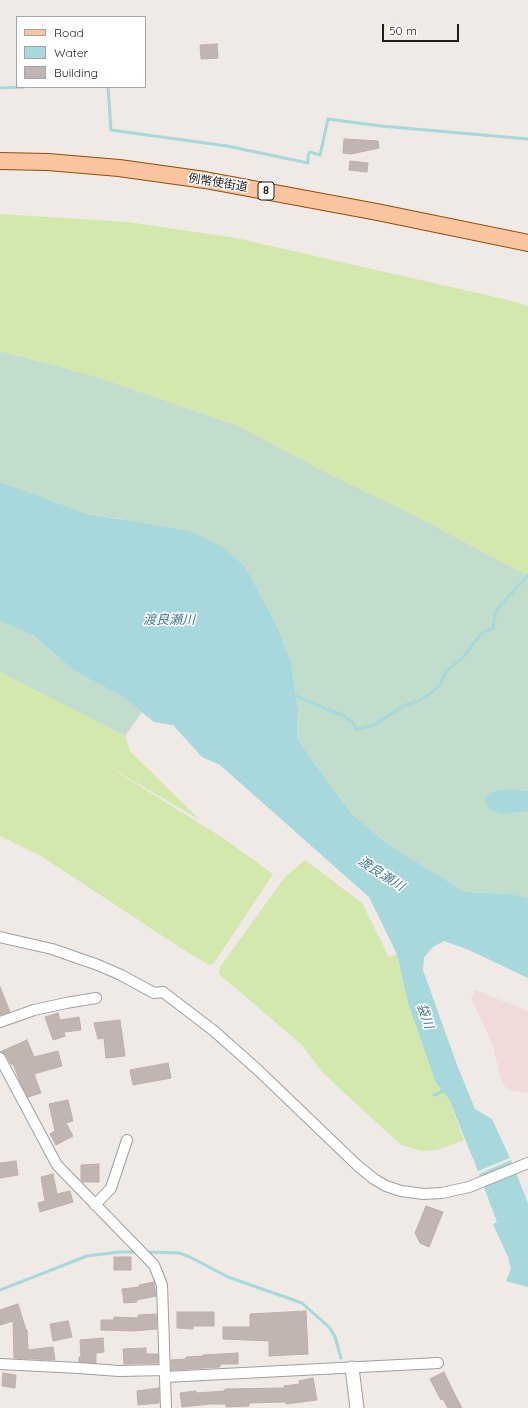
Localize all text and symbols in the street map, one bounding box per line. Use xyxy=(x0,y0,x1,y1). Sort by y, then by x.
legend xyxy=(16,16,146,88)
scale bar xyxy=(384,16,461,42)
text: 50 m xyxy=(389,23,417,38)
text: Road xyxy=(54,25,84,40)
text: Water xyxy=(54,45,88,60)
text: Building xyxy=(54,65,98,80)
street label: 例幣使街道 xyxy=(187,171,249,195)
road number: 8 xyxy=(258,182,274,200)
water label: 渡良瀬川 xyxy=(143,612,195,628)
water label: 渡良瀬川 xyxy=(355,853,407,895)
water label: 袋川 xyxy=(413,1001,437,1031)

